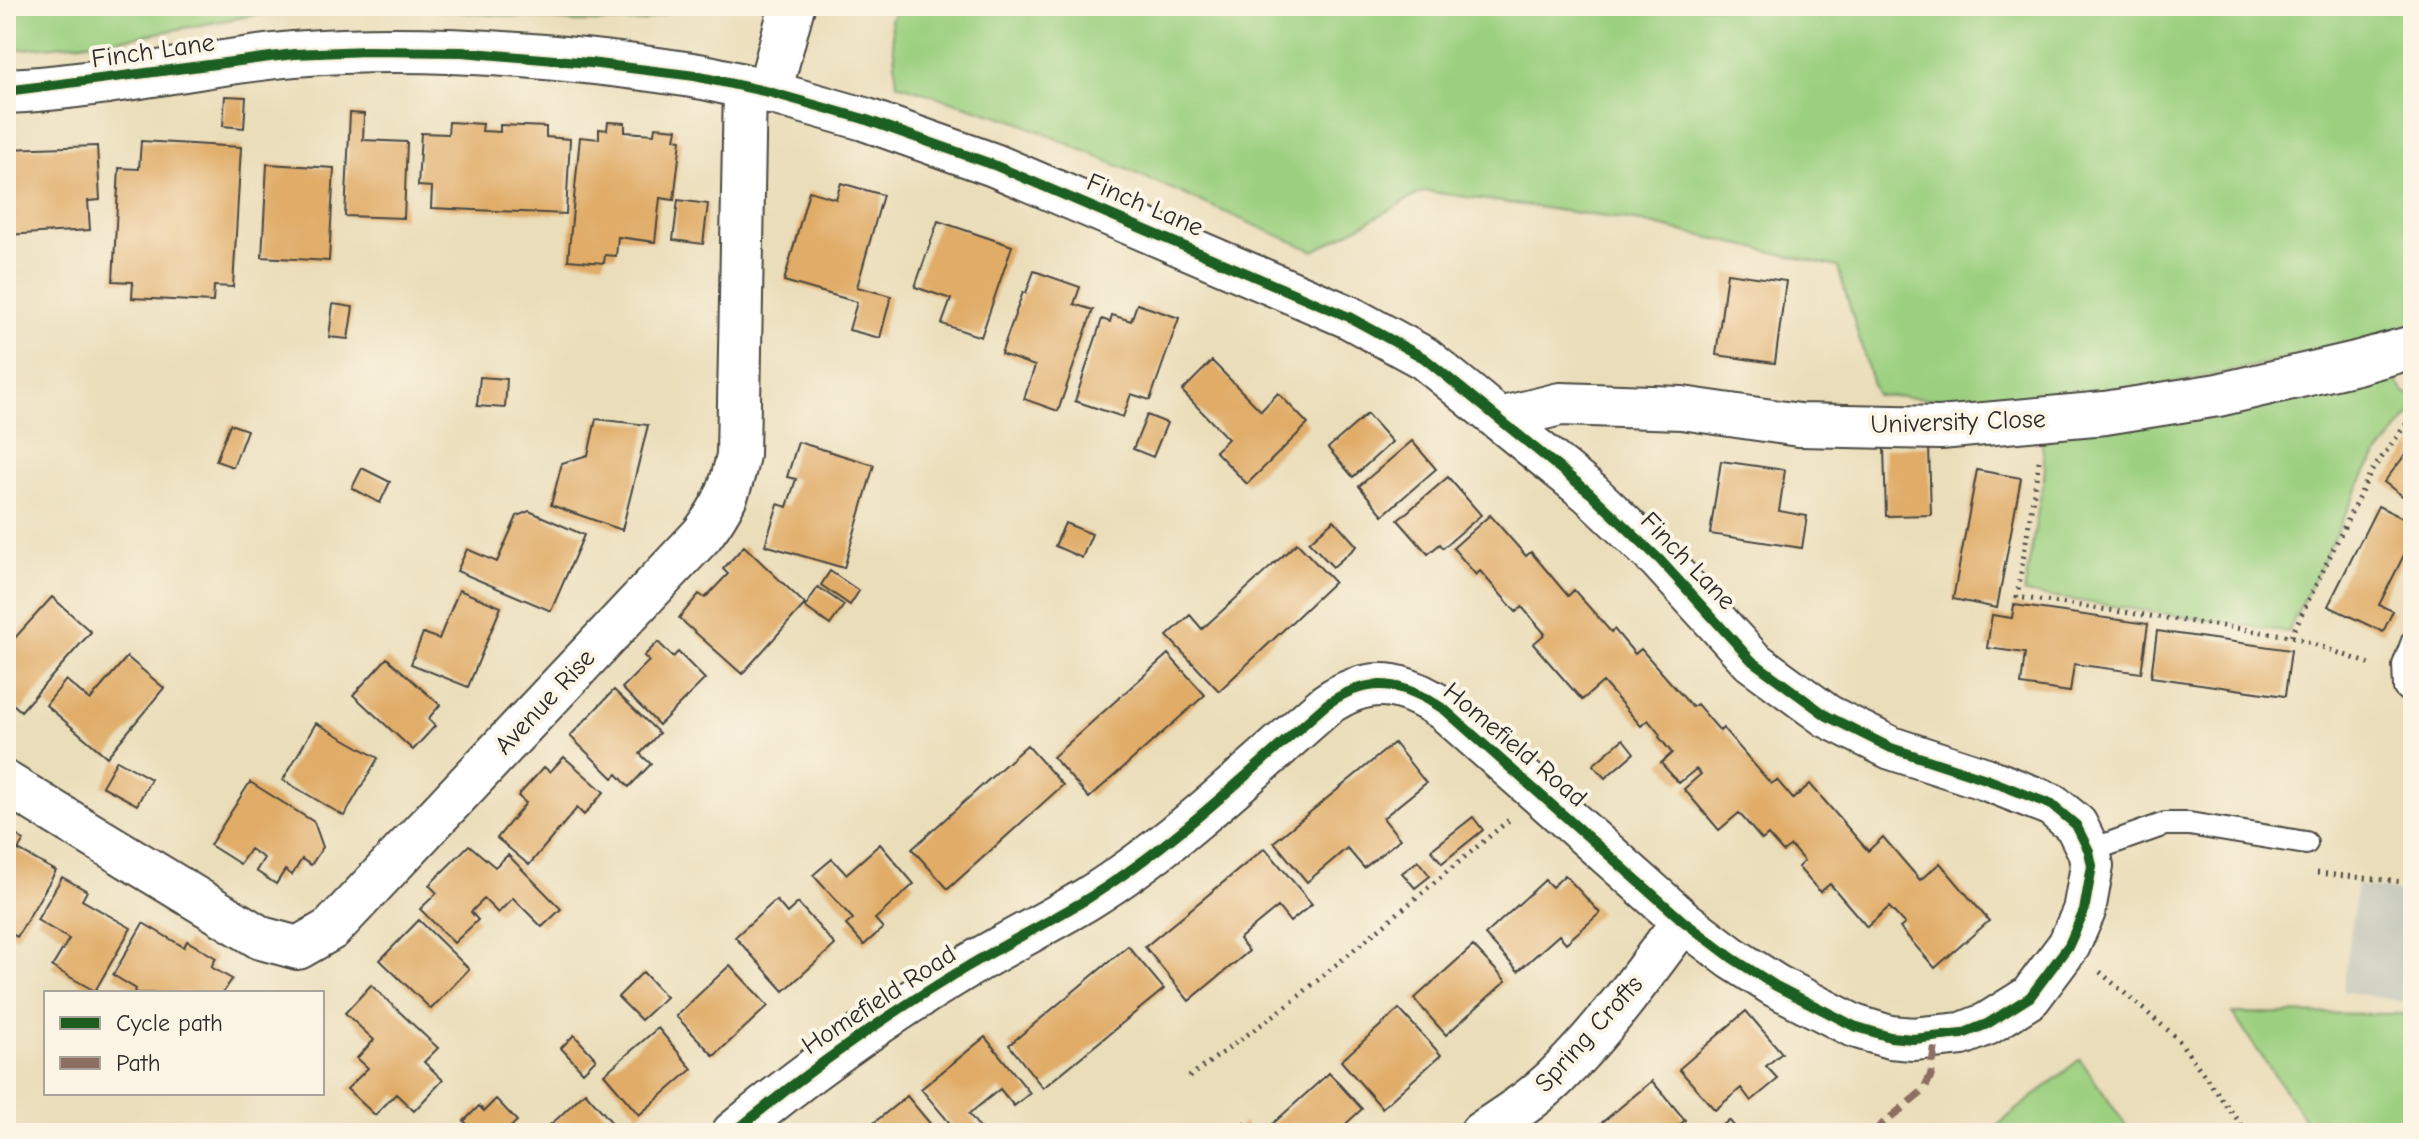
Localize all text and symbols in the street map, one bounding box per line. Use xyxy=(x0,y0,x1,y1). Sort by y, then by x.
street label: Finch Lane xyxy=(90,28,216,74)
street label: Finch Lane xyxy=(1082,167,1208,243)
street label: University Close xyxy=(1870,404,2046,440)
street label: Finch Lane xyxy=(1634,506,1742,616)
street label: Avenue Rise xyxy=(489,643,601,761)
street label: Homefield Road xyxy=(1437,676,1593,814)
street label: Homefield Road xyxy=(796,939,962,1061)
street label: Spring Crofts xyxy=(1529,970,1649,1098)
legend xyxy=(44,991,324,1095)
text: Cycle path xyxy=(116,1009,223,1037)
text: Path xyxy=(116,1049,161,1077)

